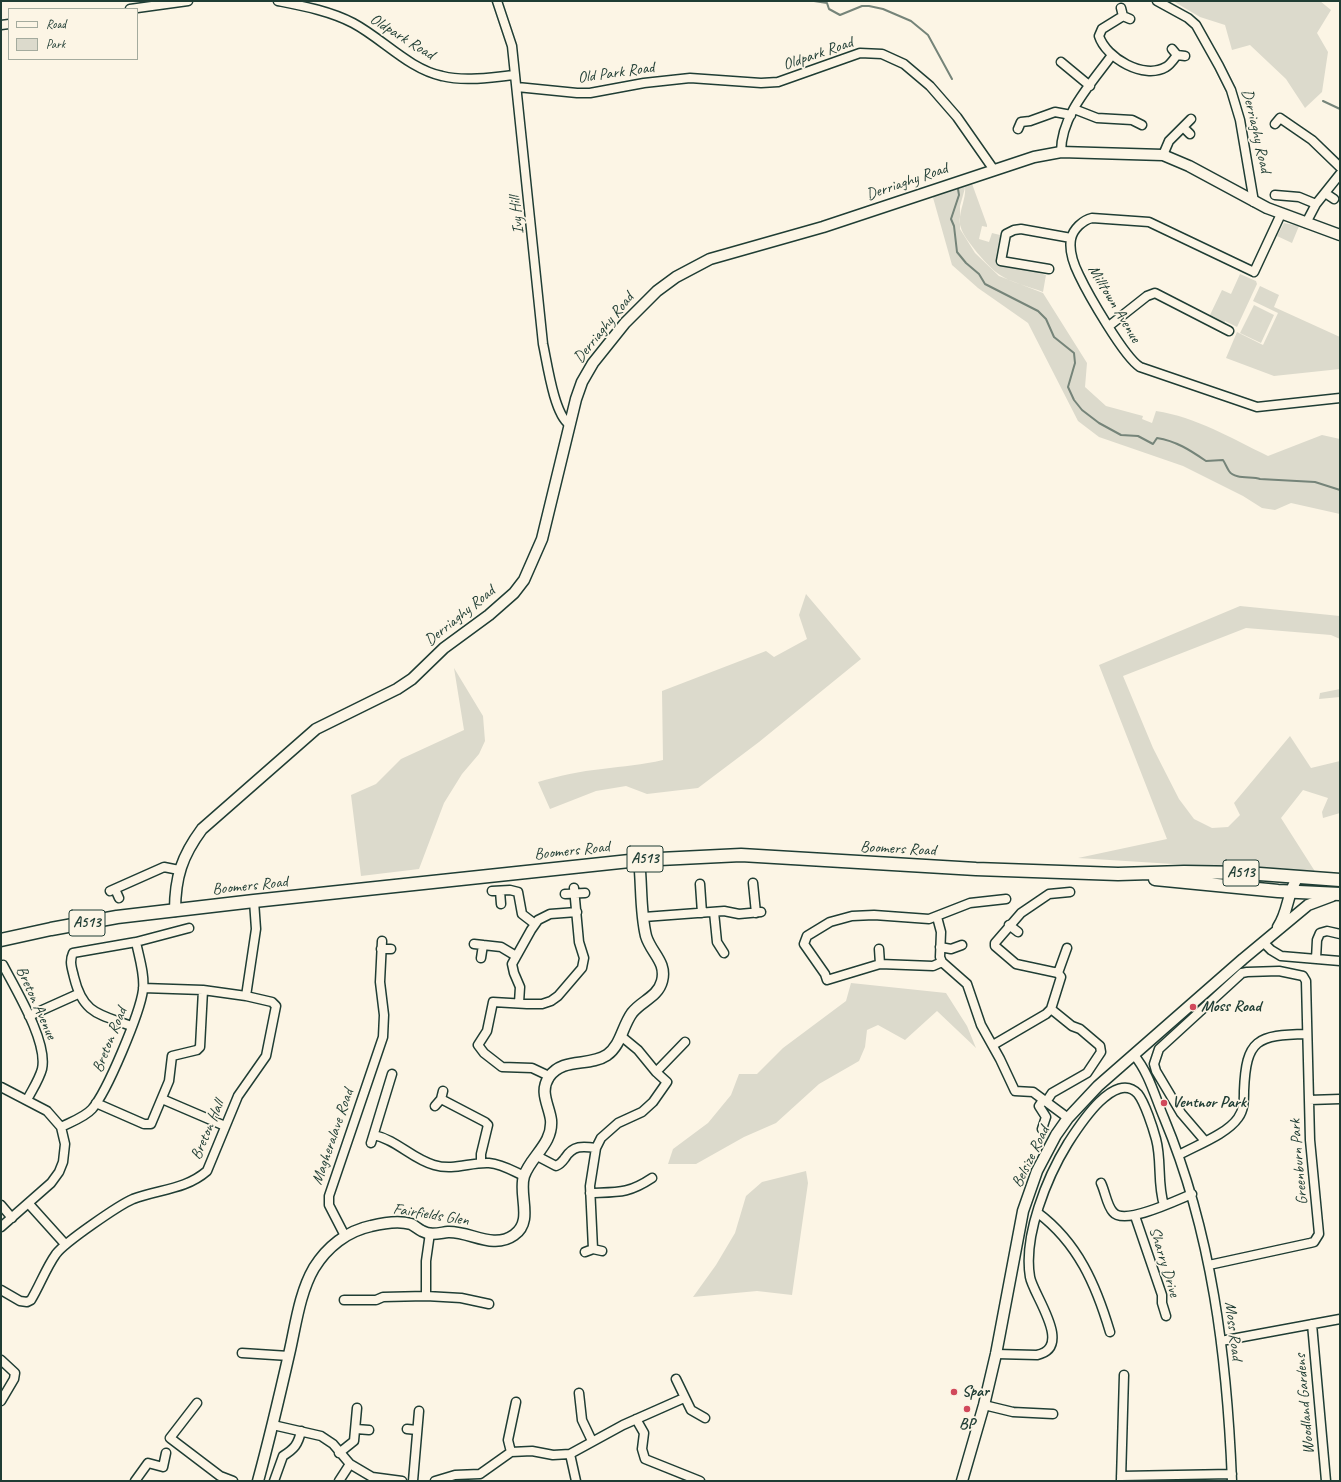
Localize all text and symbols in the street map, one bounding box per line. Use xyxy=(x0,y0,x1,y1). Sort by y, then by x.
legend xyxy=(8,8,138,60)
street label: Oldpark Road xyxy=(366,10,438,64)
text: Road xyxy=(46,16,66,32)
street label: Oldpark Road xyxy=(781,33,855,75)
text: Park xyxy=(46,36,65,52)
street label: Old Park Road xyxy=(576,58,656,88)
street label: Derriaghy Road xyxy=(1237,87,1275,175)
street label: Derriaghy Road xyxy=(864,159,950,205)
street label: Ivy Hill xyxy=(505,195,529,235)
street label: Milltown Avenue xyxy=(1083,262,1145,346)
street label: Derriaghy Road xyxy=(570,289,638,367)
street label: Derriaghy Road xyxy=(421,582,499,650)
street label: Boomers Road xyxy=(533,837,611,865)
street label: Boomers Road xyxy=(860,837,936,861)
road number: A513 xyxy=(627,846,663,872)
road number: A513 xyxy=(1223,860,1259,886)
street label: Boomers Road xyxy=(211,872,289,900)
road number: A513 xyxy=(69,910,105,936)
street label: Breton Avenue xyxy=(11,963,61,1043)
place label: Moss Road xyxy=(1201,997,1261,1017)
marker: Moss Road xyxy=(1188,1002,1198,1012)
street label: Breton Road xyxy=(88,1005,132,1075)
street label: Magheralave Road xyxy=(308,1087,358,1187)
place label: Ventnor Park xyxy=(1172,1093,1246,1113)
street label: Breton Hall xyxy=(187,1097,229,1163)
marker: Ventnor Park xyxy=(1159,1098,1169,1108)
street label: Greenburn Park xyxy=(1286,1118,1312,1206)
street label: Belsize Road xyxy=(1008,1123,1054,1191)
street label: Fairfields Glen xyxy=(392,1200,470,1230)
street label: Sharry Drive xyxy=(1144,1225,1184,1299)
street label: Moss Road xyxy=(1220,1301,1246,1361)
street label: Woodland Gardens xyxy=(1291,1353,1319,1455)
place label: Spar xyxy=(962,1382,989,1402)
marker: Spar xyxy=(949,1387,959,1397)
marker: BP xyxy=(962,1404,972,1414)
place label: BP xyxy=(959,1415,975,1435)

